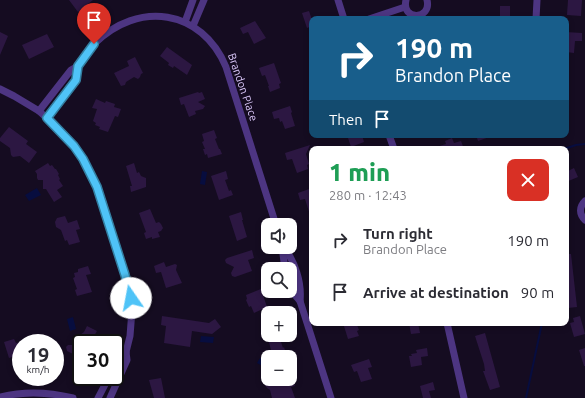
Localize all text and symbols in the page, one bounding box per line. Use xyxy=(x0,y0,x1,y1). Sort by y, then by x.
pin xyxy=(77,3,111,44)
icon: arrive xyxy=(83,9,105,31)
icon: right xyxy=(329,32,381,84)
text: 190 m xyxy=(395,32,473,63)
street label: Brandon Place xyxy=(226,51,260,123)
text: Brandon Place xyxy=(395,65,511,85)
icon: arrive xyxy=(371,108,393,130)
text: Then xyxy=(329,111,363,128)
text: 1 min xyxy=(329,159,390,186)
button: close xyxy=(507,159,549,201)
text: 280 m · 12:43 xyxy=(329,188,407,202)
map controls xyxy=(261,218,297,386)
button: sound xyxy=(261,218,297,254)
text: Turn right xyxy=(363,225,433,242)
icon: right xyxy=(329,229,351,251)
text: 190 m xyxy=(507,232,549,249)
text: Brandon Place xyxy=(363,242,447,256)
button: search xyxy=(261,262,297,298)
position arrow xyxy=(110,277,152,319)
icon: arrive xyxy=(329,281,351,303)
text: Arrive at destination xyxy=(363,284,509,301)
text: 90 m xyxy=(521,284,554,301)
button: + xyxy=(261,306,297,342)
speed limit sign: 30 xyxy=(72,334,124,386)
text: 19 xyxy=(27,343,49,366)
button: − xyxy=(261,350,297,386)
text: km/h xyxy=(26,364,50,375)

